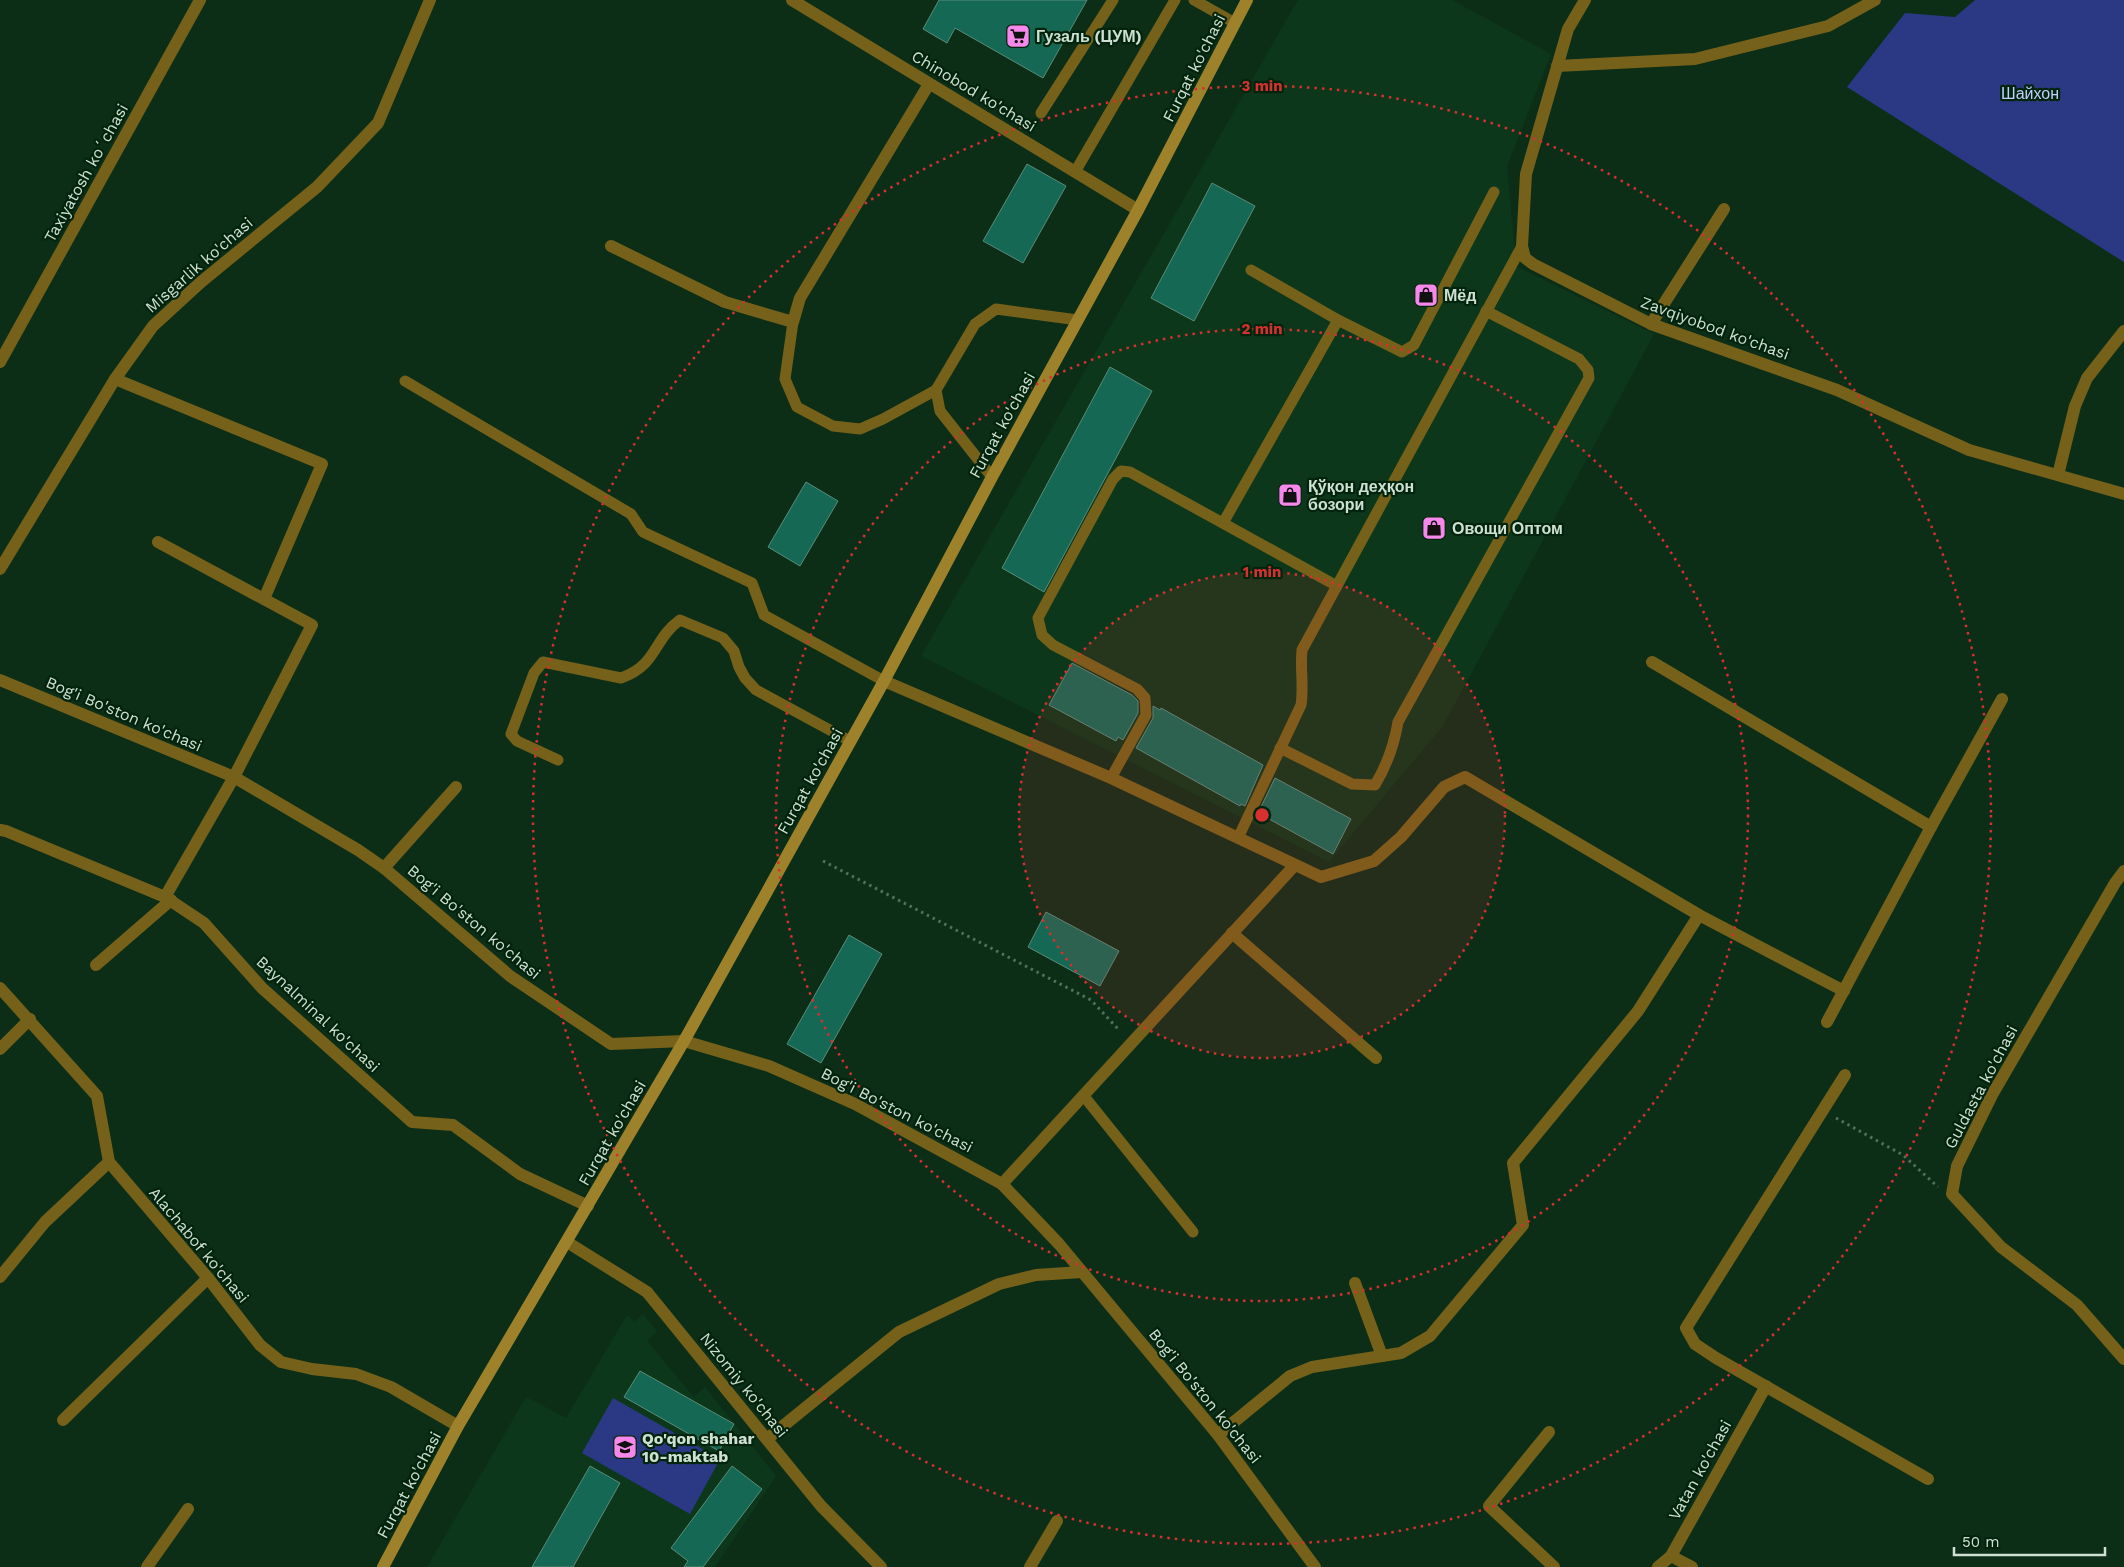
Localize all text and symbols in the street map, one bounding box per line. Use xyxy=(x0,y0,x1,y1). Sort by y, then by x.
street label: Furqat ko'chasi xyxy=(1159,11,1229,125)
supermarket icon: Гузаль (ЦУМ) xyxy=(1005,23,1031,49)
place label: Гузаль (ЦУМ) xyxy=(1036,27,1142,46)
street label: Chinobod ko'chasi xyxy=(908,46,1040,136)
text: 3 min xyxy=(1242,77,1282,95)
park label: Шайхон xyxy=(2001,84,2059,103)
street label: Taxiyatosh koʻchasi xyxy=(40,100,132,246)
street label: Misgarlik ko'chasi xyxy=(141,213,257,317)
shop icon: Мёд xyxy=(1413,282,1439,308)
place label: Мёд xyxy=(1444,286,1476,305)
street label: Zavqiyobod ko'chasi xyxy=(1638,292,1792,364)
text: 2 min xyxy=(1241,320,1283,338)
street label: Furqat ko'chasi xyxy=(965,369,1039,481)
place label: Қўқон деҳқон бозори xyxy=(1308,477,1414,514)
shop icon: Қўқон деҳқон бозори xyxy=(1277,482,1303,508)
shop icon: Овощи Оптом xyxy=(1421,515,1447,541)
place label: Овощи Оптом xyxy=(1452,519,1563,538)
text: 1 min xyxy=(1243,563,1281,581)
street label: Bog'i Bo'ston ko'chasi xyxy=(43,672,205,756)
street label: Furqat ko'chasi xyxy=(773,725,847,837)
centre of rings xyxy=(1253,806,1271,824)
street label: Bog'i Bo'ston ko'chasi xyxy=(404,861,544,983)
street label: Baynalminal ko'chasi xyxy=(252,952,384,1076)
street label: Guldasta ko'chasi xyxy=(1940,1022,2022,1152)
street label: Bog'i Bo'ston ko'chasi xyxy=(818,1063,976,1157)
street label: Furqat ko'chasi xyxy=(574,1077,650,1189)
street label: Alachabof ko'chasi xyxy=(145,1183,253,1307)
street label: Bog'i Bo'ston ko'chasi xyxy=(1145,1325,1265,1467)
street label: Nizomiy ko'chasi xyxy=(696,1329,792,1441)
street label: Vatan ko'chasi xyxy=(1665,1417,1735,1523)
street label: Furqat ko'chasi xyxy=(373,1428,445,1542)
place label: Qo'qon shahar 10-maktab xyxy=(642,1429,754,1466)
school or university icon: Qo'qon shahar 10-maktab xyxy=(612,1434,638,1460)
scale bar xyxy=(1954,1524,2105,1556)
text: 50 m xyxy=(1962,1533,1999,1551)

